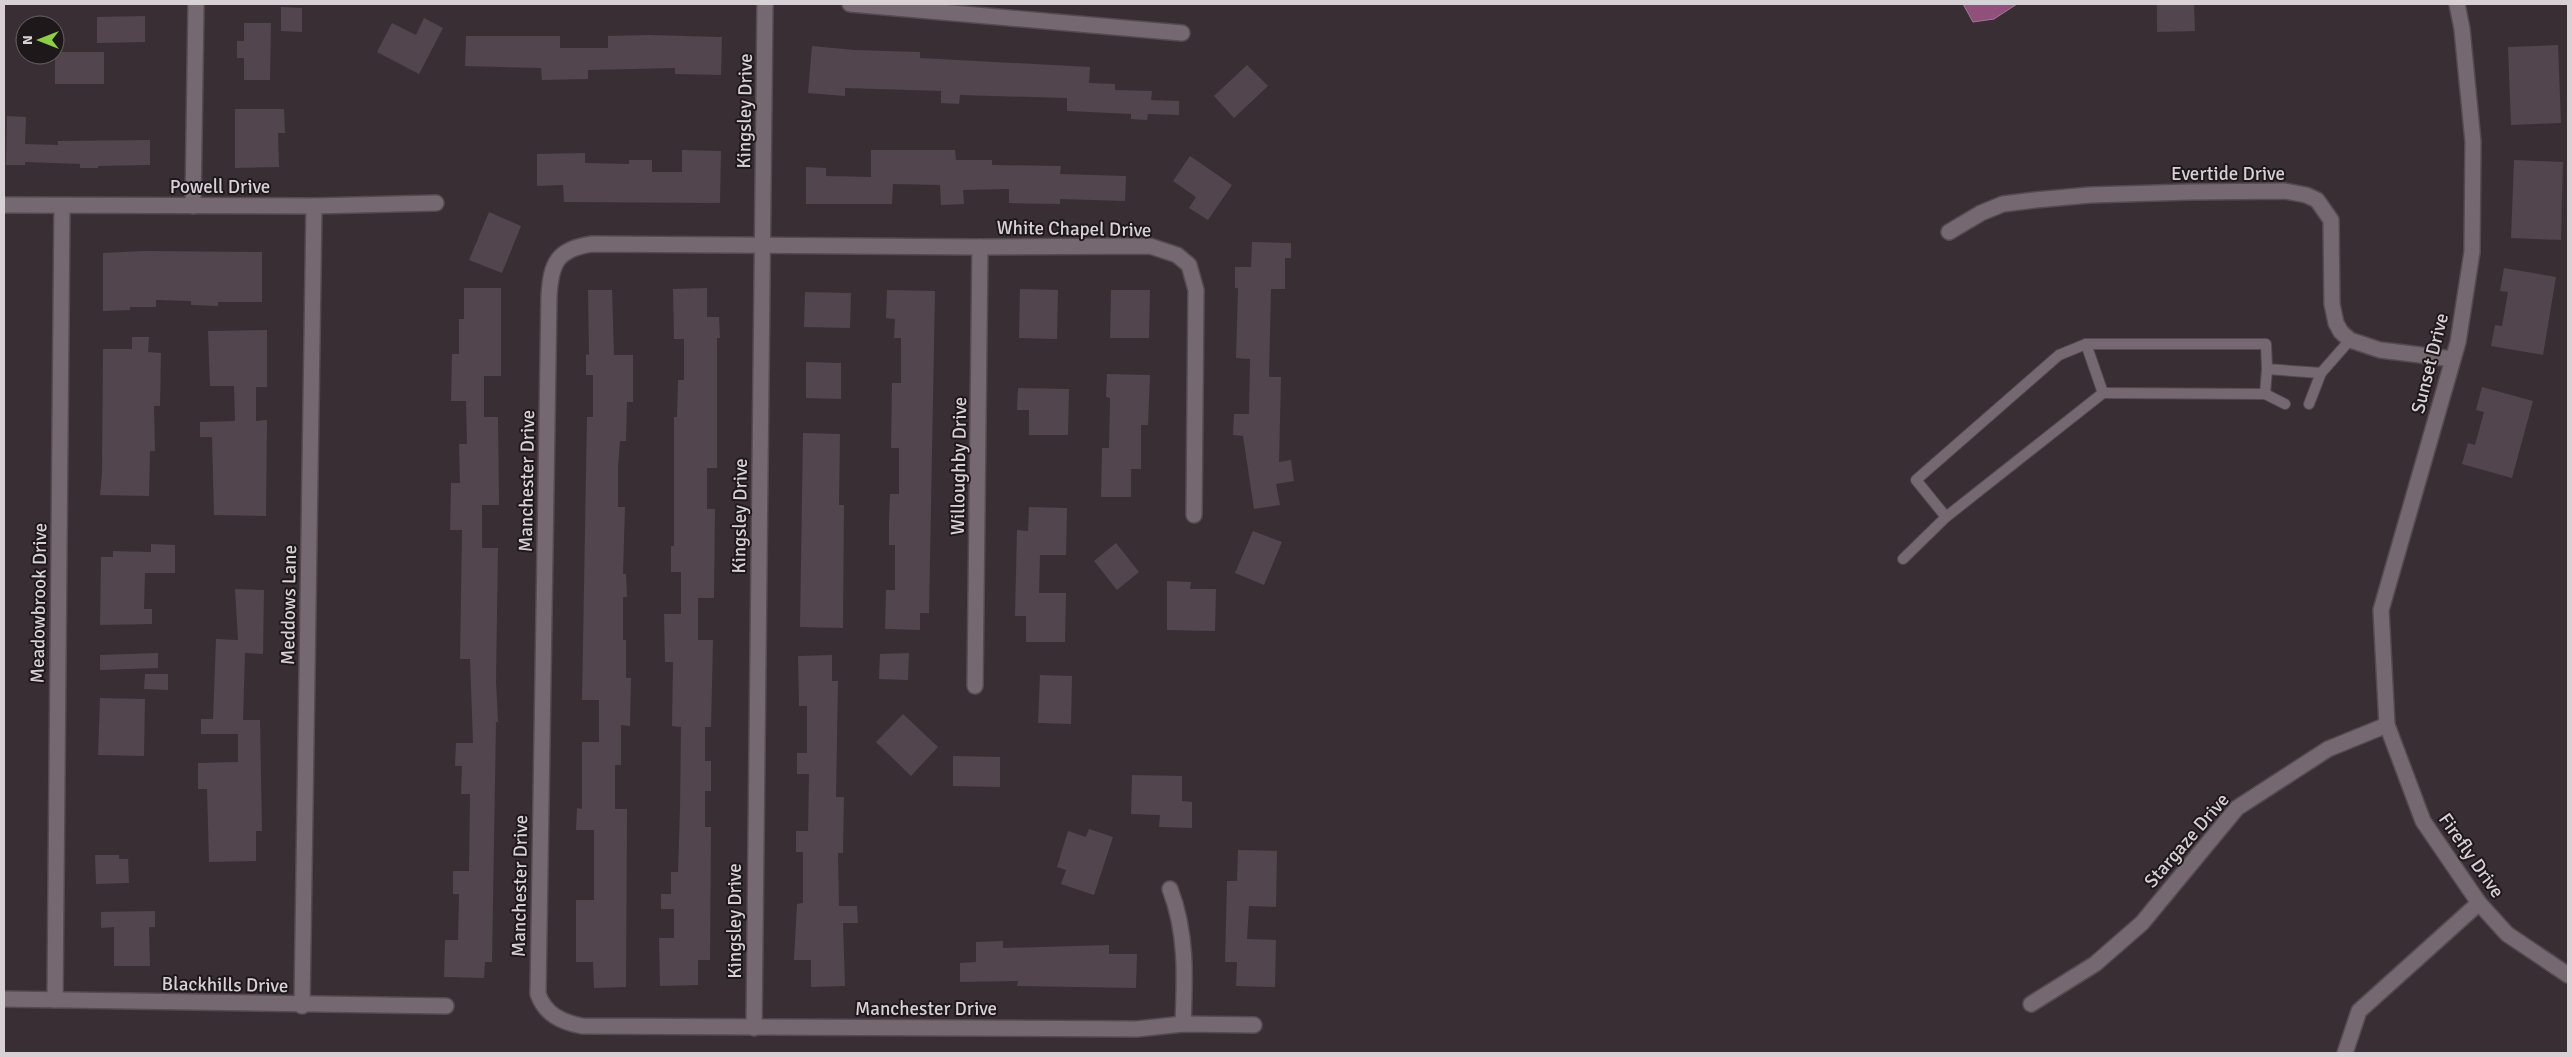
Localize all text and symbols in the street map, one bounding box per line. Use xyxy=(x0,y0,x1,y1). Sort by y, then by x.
north arrow xyxy=(15,15,65,65)
text: N xyxy=(19,35,36,45)
street label: Kingsley Drive xyxy=(732,53,758,169)
street label: Evertide Drive xyxy=(2171,162,2285,186)
street label: Powell Drive xyxy=(170,175,270,199)
street label: White Chapel Drive xyxy=(996,216,1152,242)
street label: Sunset Drive xyxy=(2406,311,2454,416)
street label: Willoughby Drive xyxy=(946,397,972,535)
street label: Manchester Drive xyxy=(514,410,540,552)
street label: Kingsley Drive xyxy=(727,458,753,574)
street label: Meadowbrook Drive xyxy=(26,523,52,683)
street label: Meddows Lane xyxy=(276,545,302,665)
street label: Stargaze Drive xyxy=(2139,788,2234,893)
street label: Firefly Drive xyxy=(2433,808,2509,903)
street label: Manchester Drive xyxy=(507,815,533,957)
street label: Kingsley Drive xyxy=(723,863,747,979)
street label: Blackhills Drive xyxy=(161,972,288,998)
street label: Manchester Drive xyxy=(855,997,997,1021)

